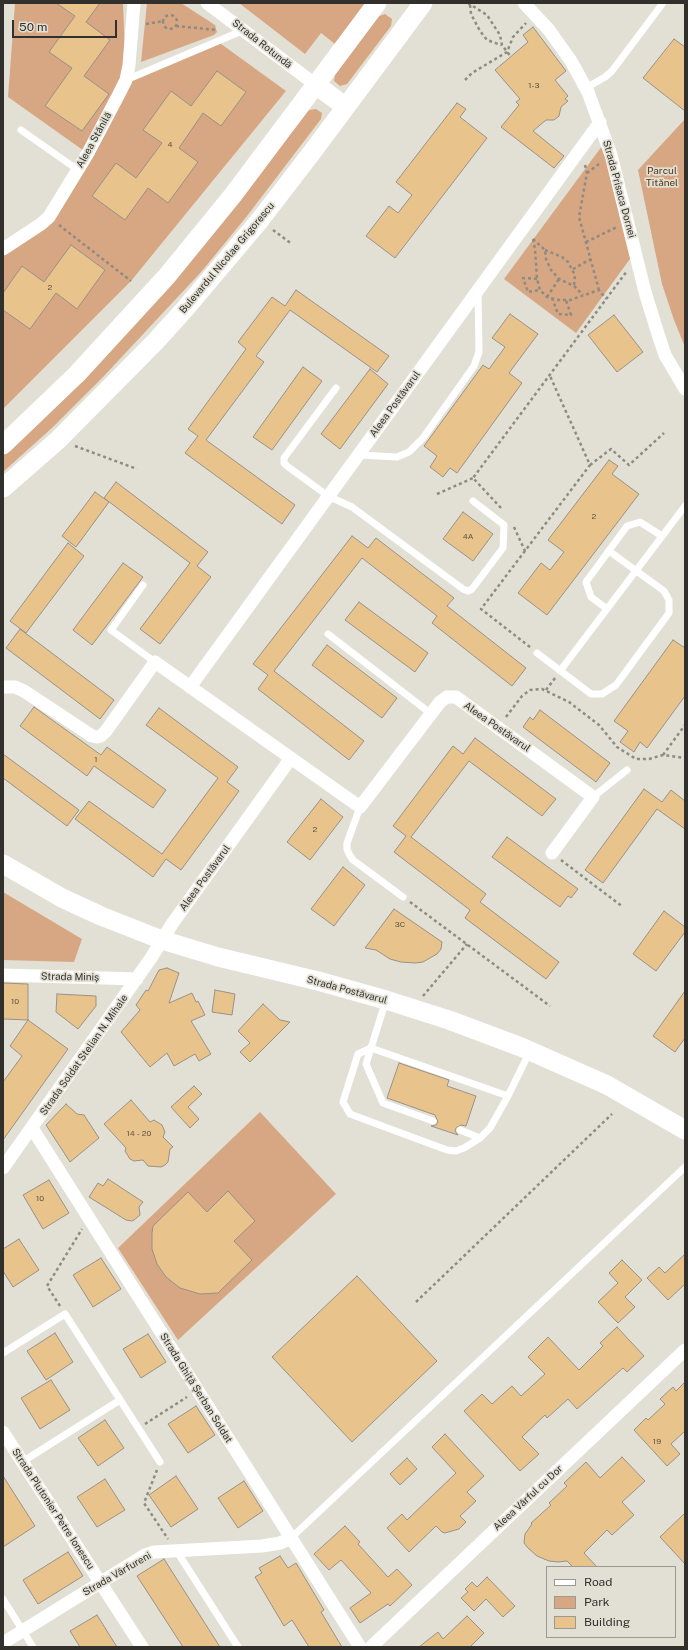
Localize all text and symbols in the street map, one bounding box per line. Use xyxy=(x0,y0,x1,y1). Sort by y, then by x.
scale bar xyxy=(14,12,119,38)
street label: Strada Rotundă xyxy=(230,17,294,71)
text: 50 m xyxy=(19,20,47,34)
house number: 1-3 xyxy=(528,81,540,91)
street label: Aleea Stănilă xyxy=(74,110,114,170)
street label: Strada Prisaca Dornei xyxy=(600,139,638,239)
house number: 4 xyxy=(167,140,173,150)
park label: Parcul Titănel xyxy=(646,165,678,188)
street label: Bulevardul Nicolae Grigorescu xyxy=(177,200,277,316)
house number: 2 xyxy=(48,283,52,293)
street label: Aleea Postăvarul xyxy=(367,369,423,439)
house number: 2 xyxy=(592,512,596,522)
house number: 4A xyxy=(463,532,473,542)
street label: Aleea Postăvarul xyxy=(461,700,533,754)
house number: 1 xyxy=(94,755,98,765)
house number: 2 xyxy=(313,825,317,835)
street label: Aleea Postăvarul xyxy=(177,843,233,913)
house number: 3C xyxy=(395,920,405,930)
street label: Strada Miniș xyxy=(41,970,99,984)
street label: Strada Postăvarul xyxy=(305,973,389,1007)
street label: Strada Soldat Stelian N. Mihale xyxy=(38,992,130,1118)
house number: 10 xyxy=(11,997,19,1007)
house number: 14 - 20 xyxy=(127,1129,151,1139)
house number: 10 xyxy=(36,1194,44,1204)
street label: Strada Ghiță Șerban Soldat xyxy=(157,1331,235,1445)
house number: 19 xyxy=(653,1437,661,1447)
street label: Strada Plutonier Petre Ionescu xyxy=(9,1446,97,1572)
street label: Aleea Vârful cu Dor xyxy=(491,1463,565,1533)
street label: Strada Vârfureni xyxy=(81,1550,153,1598)
legend xyxy=(546,1566,676,1638)
text: Road xyxy=(584,1575,612,1589)
text: Park xyxy=(584,1595,610,1609)
text: Building xyxy=(584,1615,630,1629)

